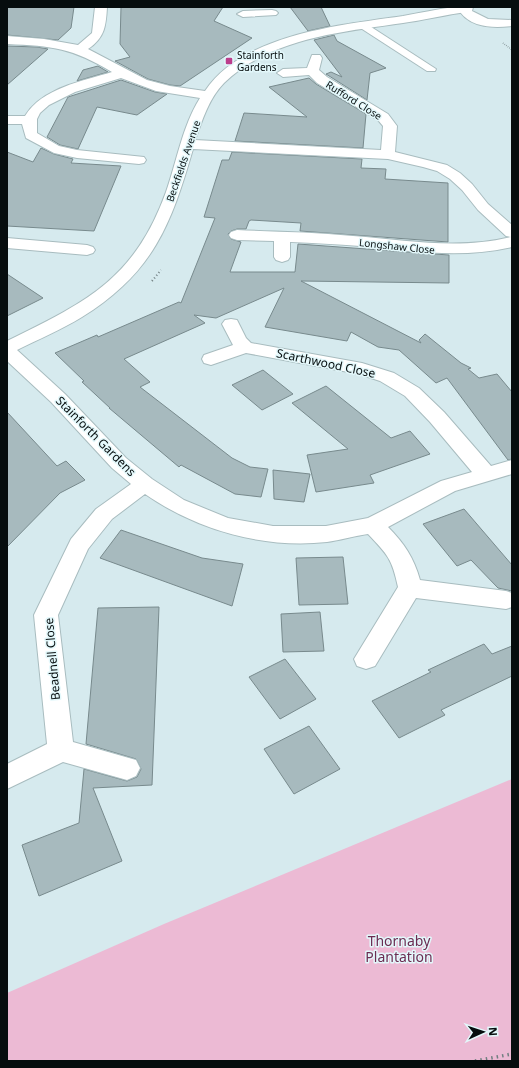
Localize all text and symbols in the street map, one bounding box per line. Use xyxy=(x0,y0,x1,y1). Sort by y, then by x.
place label: Stainforth Gardens xyxy=(237,48,284,74)
marker: Stainforth Gardens xyxy=(224,56,234,66)
street label: Rufford Close xyxy=(323,77,385,123)
street label: Beckfields Avenue xyxy=(163,118,204,204)
street label: Longshaw Close xyxy=(358,235,436,257)
street label: Scarthwood Close xyxy=(275,344,377,382)
street label: Stainforth Gardens xyxy=(52,392,140,480)
street label: Beadnell Close xyxy=(40,617,64,701)
park label: Thornaby Plantation xyxy=(365,931,433,966)
north arrow xyxy=(463,1012,503,1052)
text: N xyxy=(486,1027,501,1036)

